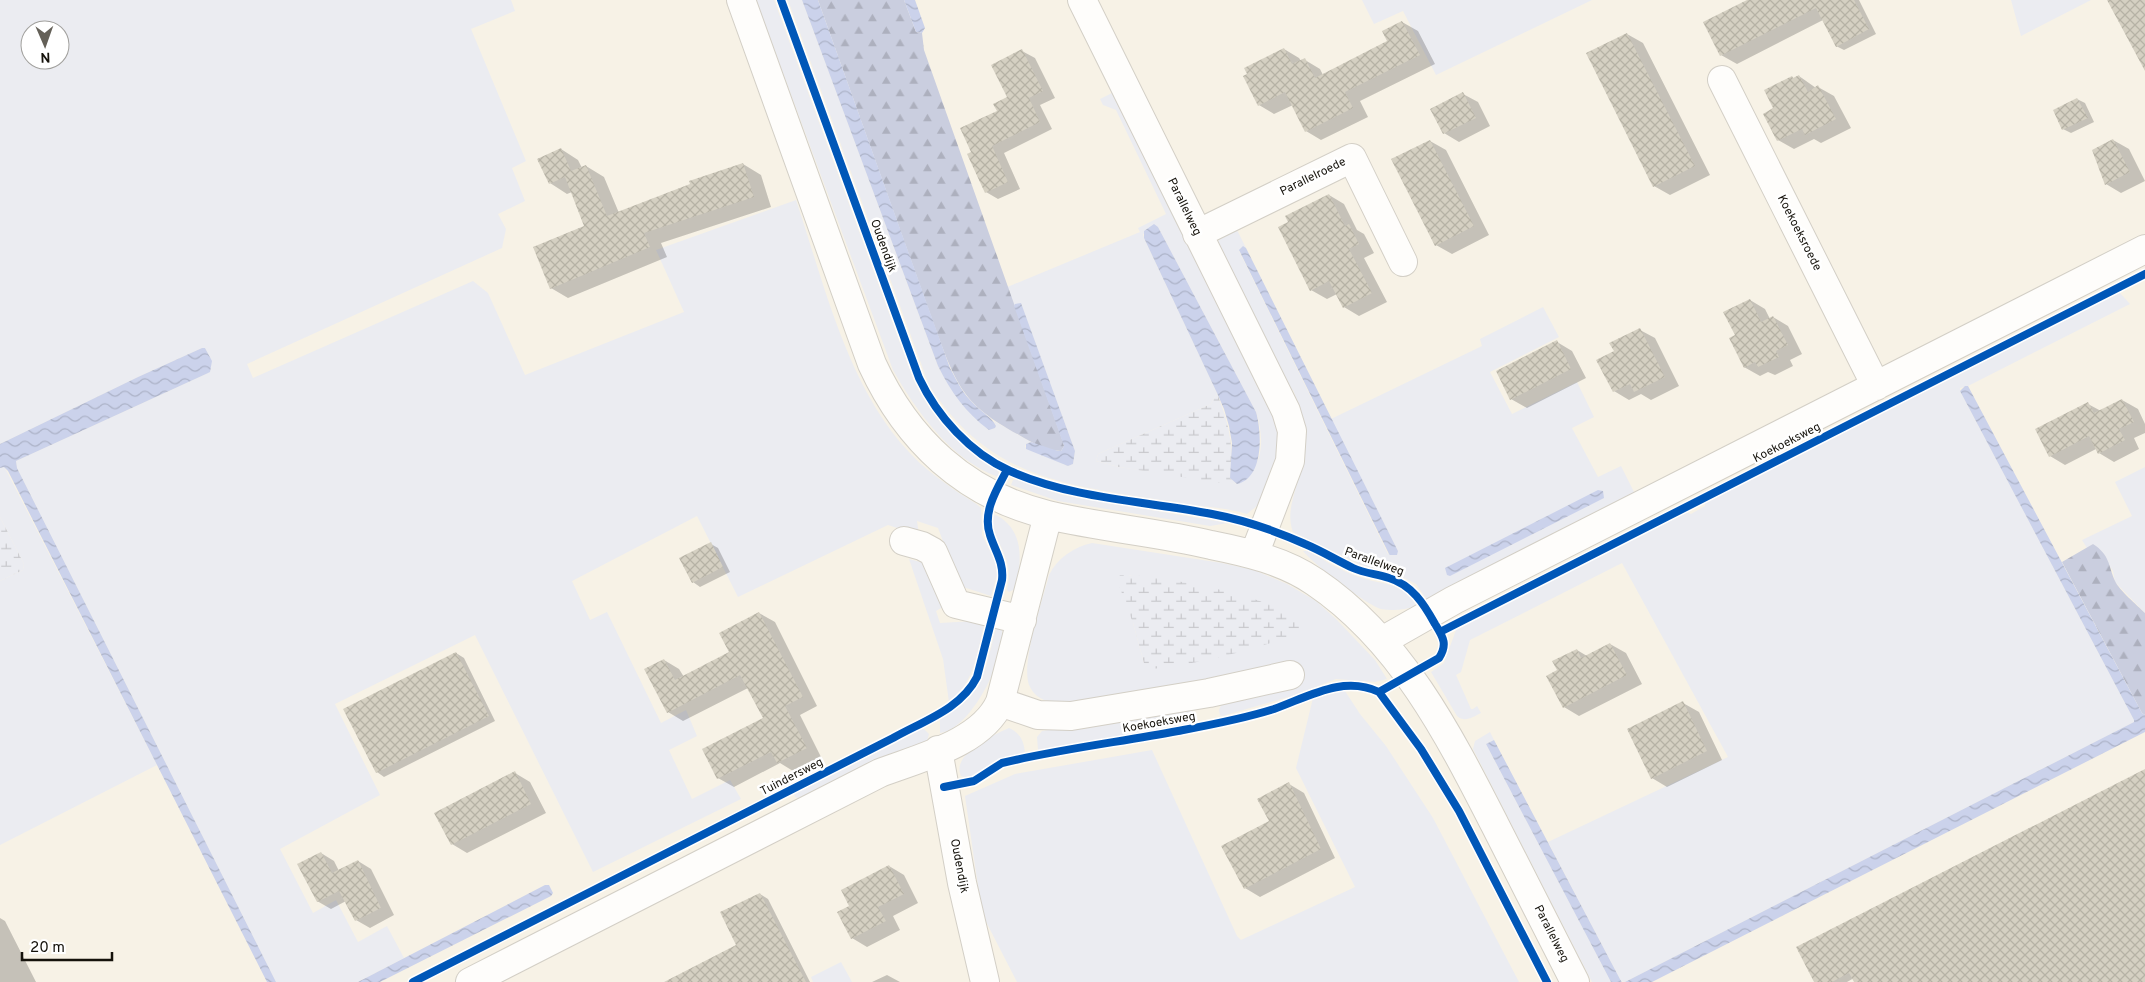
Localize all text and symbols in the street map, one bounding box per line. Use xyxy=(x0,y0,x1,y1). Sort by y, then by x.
north arrow xyxy=(20,20,70,70)
text: N xyxy=(40,48,51,65)
street label: Parallelroede xyxy=(1277,154,1349,200)
street label: Parallelweg xyxy=(1163,175,1205,239)
street label: Koekoeksroede xyxy=(1773,192,1825,274)
street label: Oudendijk xyxy=(866,217,900,275)
street label: Koekoeksweg xyxy=(1750,419,1824,467)
street label: Parallelweg xyxy=(1342,544,1406,580)
street label: Koekoeksweg xyxy=(1121,709,1197,737)
street label: Tuindersweg xyxy=(758,754,826,800)
street label: Oudendijk xyxy=(946,837,972,895)
street label: Parallelweg xyxy=(1530,903,1572,965)
scale bar xyxy=(22,930,112,962)
text: 20 m xyxy=(30,939,65,958)

